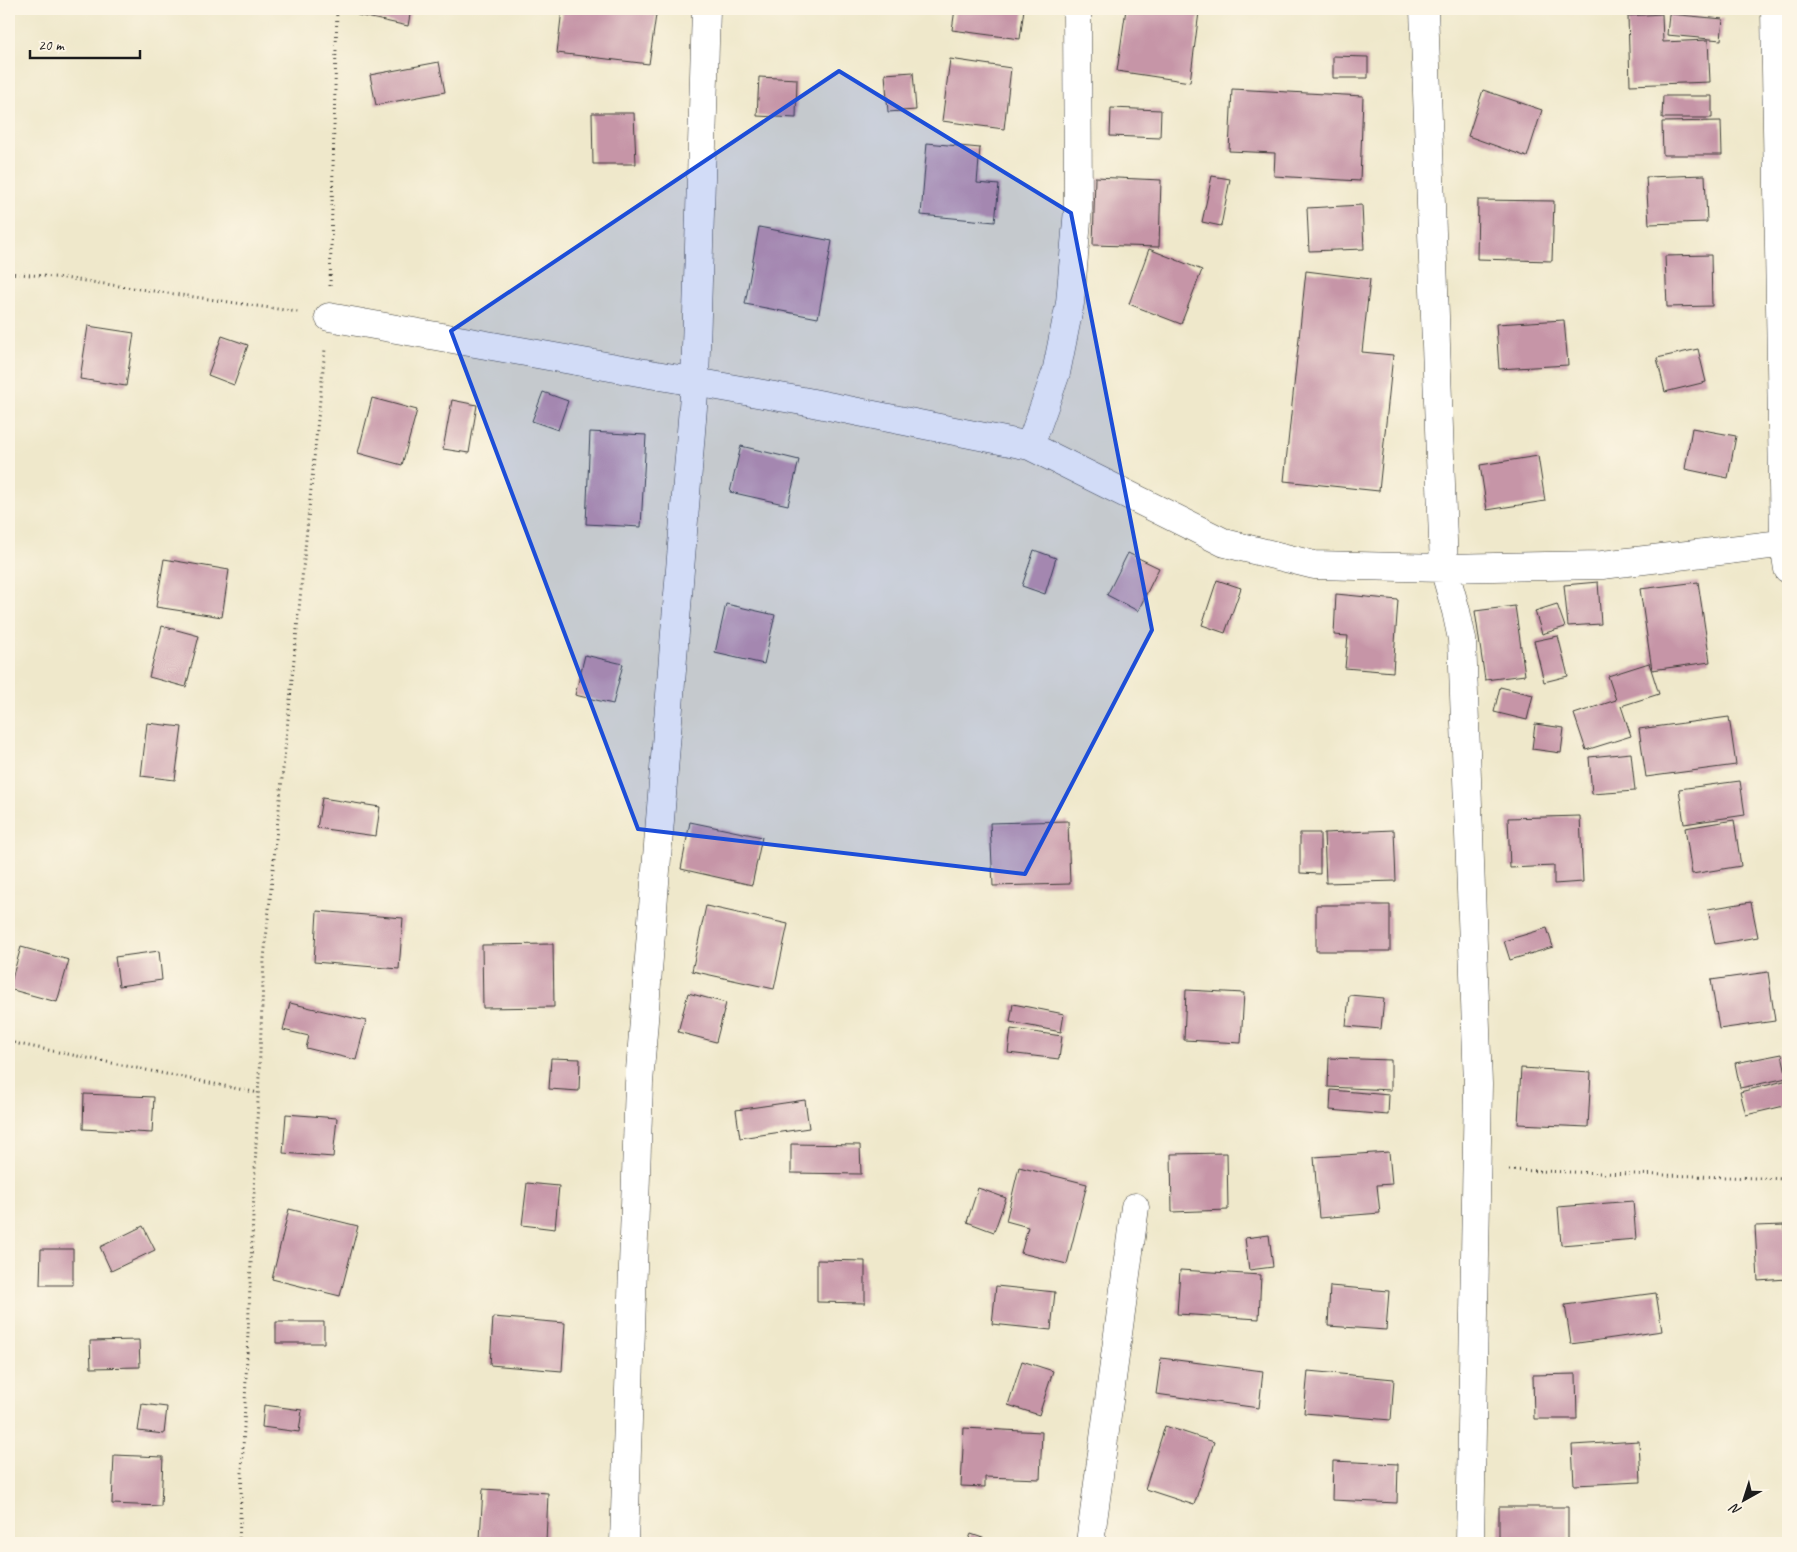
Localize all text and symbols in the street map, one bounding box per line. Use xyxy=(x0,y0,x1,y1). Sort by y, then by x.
scale bar xyxy=(30,28,140,60)
text: 20 m xyxy=(38,36,65,55)
north arrow xyxy=(1720,1474,1770,1524)
text: N xyxy=(1726,1499,1745,1519)

